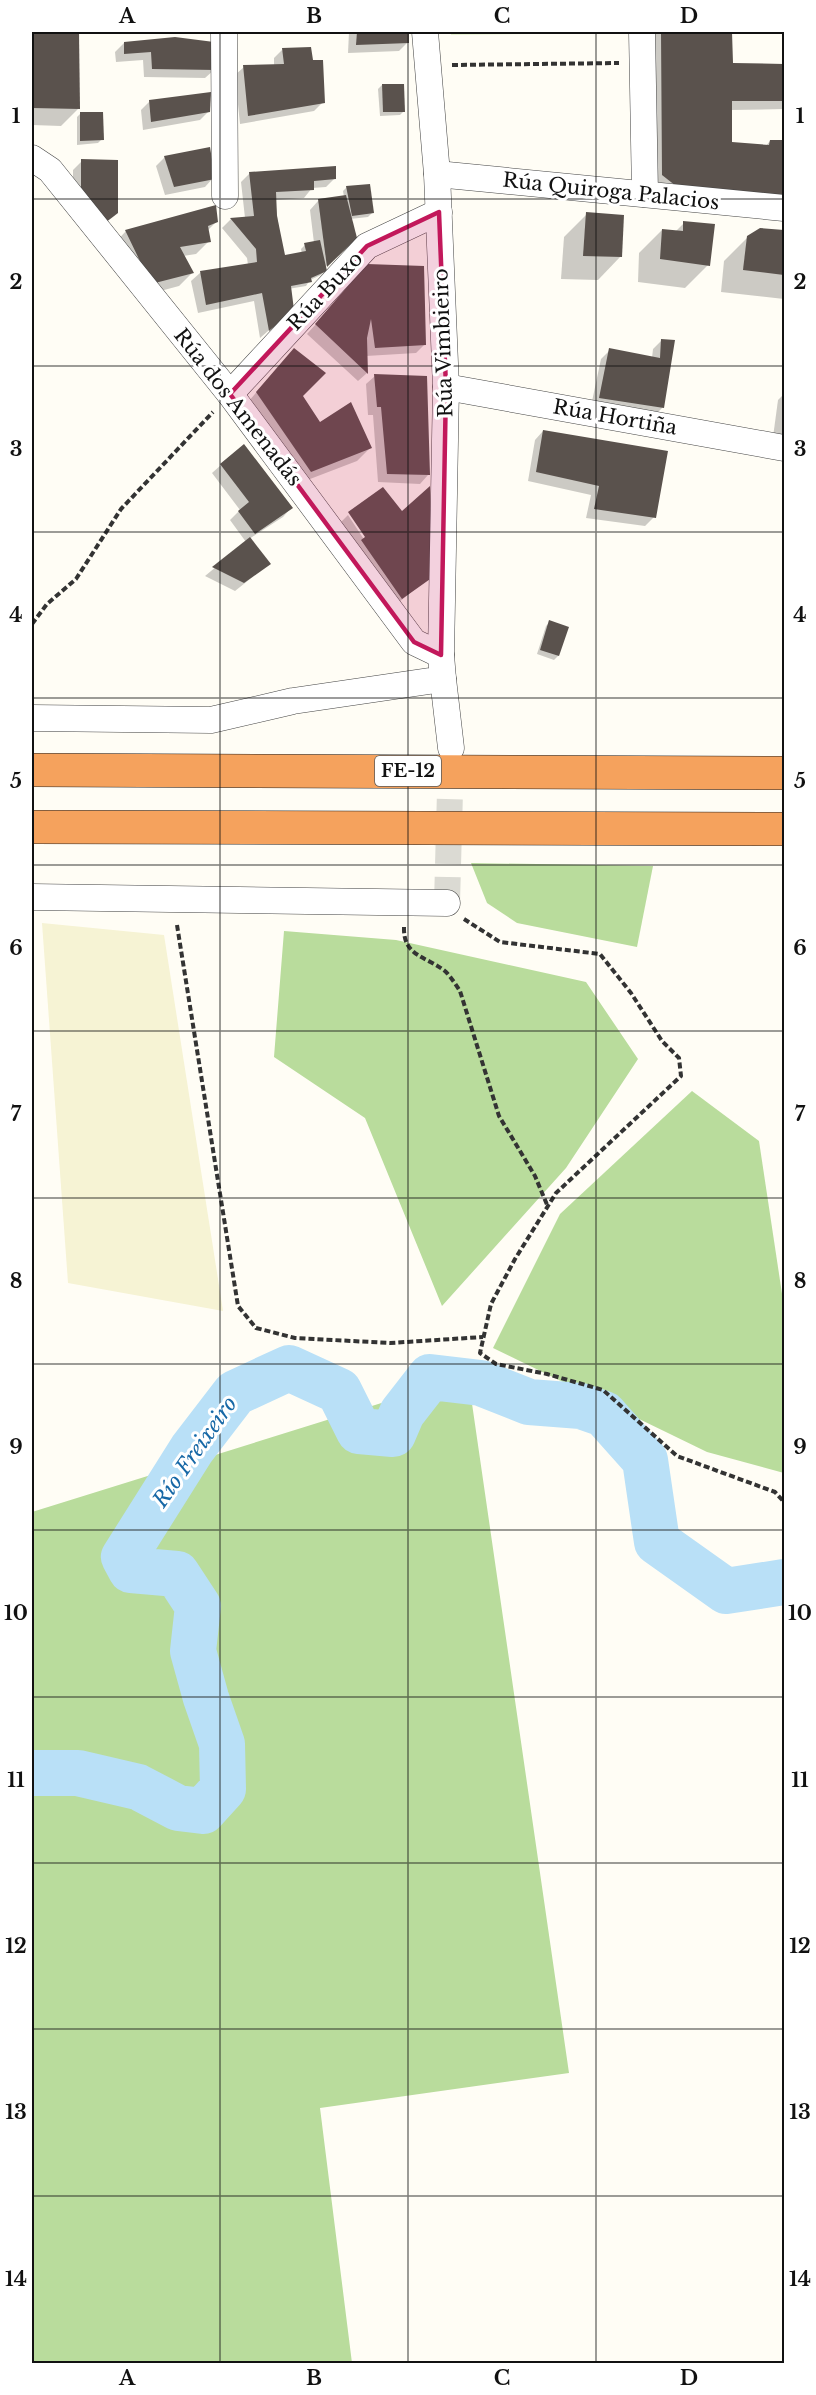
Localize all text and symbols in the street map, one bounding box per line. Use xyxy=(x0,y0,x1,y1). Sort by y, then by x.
text: A xyxy=(118,4,136,28)
text: B xyxy=(306,4,322,28)
text: C xyxy=(494,4,510,28)
text: D xyxy=(680,4,698,28)
text: 1 xyxy=(12,104,21,128)
text: 1 xyxy=(796,104,805,128)
street label: Rúa Quiroga Palacios xyxy=(501,168,721,214)
street label: Rúa Buxo xyxy=(282,247,368,335)
street label: Rúa Vimbieiro xyxy=(428,268,458,418)
text: 2 xyxy=(9,270,23,294)
text: 2 xyxy=(793,270,807,294)
street label: Rúa dos Amenadás xyxy=(169,323,307,491)
street label: Rúa Hortiña xyxy=(551,394,680,440)
text: 3 xyxy=(10,437,22,461)
text: 3 xyxy=(794,437,806,461)
text: 4 xyxy=(9,603,23,627)
text: 4 xyxy=(793,603,807,627)
road number: FE-12 xyxy=(375,756,441,786)
text: 5 xyxy=(10,769,22,793)
text: 5 xyxy=(794,769,806,793)
text: 6 xyxy=(9,936,23,960)
text: 6 xyxy=(793,936,807,960)
text: 7 xyxy=(11,1102,22,1126)
text: 7 xyxy=(795,1102,806,1126)
text: 8 xyxy=(10,1269,22,1293)
text: 8 xyxy=(794,1269,806,1293)
water label: Río Freixeiro xyxy=(147,1392,243,1513)
text: 9 xyxy=(9,1435,23,1459)
text: 9 xyxy=(793,1435,807,1459)
text: 10 xyxy=(4,1601,28,1625)
text: 10 xyxy=(788,1601,812,1625)
text: 11 xyxy=(7,1768,25,1792)
text: 11 xyxy=(791,1768,809,1792)
text: 12 xyxy=(5,1934,27,1958)
text: 12 xyxy=(789,1934,811,1958)
text: 13 xyxy=(5,2100,27,2124)
text: 13 xyxy=(789,2100,811,2124)
text: 14 xyxy=(5,2267,27,2291)
text: 14 xyxy=(789,2267,811,2291)
text: A xyxy=(118,2366,136,2390)
text: B xyxy=(306,2366,322,2390)
text: C xyxy=(494,2366,510,2390)
text: D xyxy=(680,2366,698,2390)

